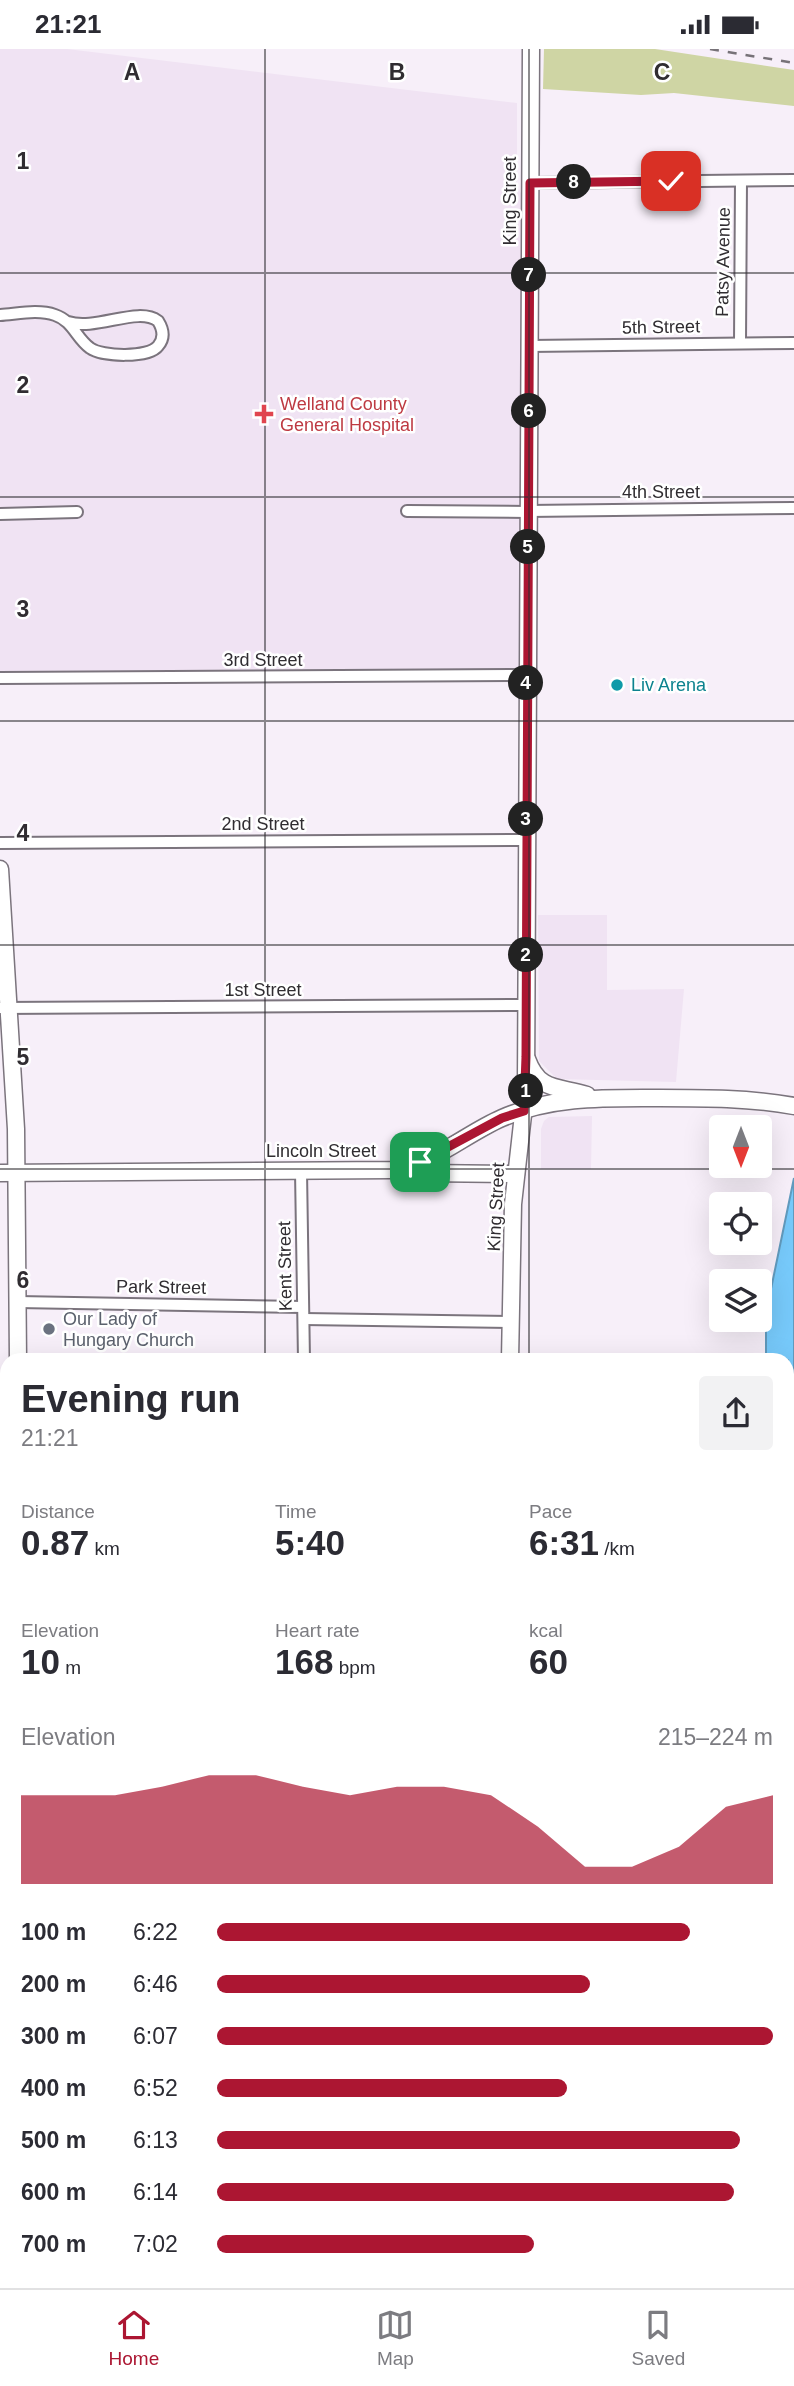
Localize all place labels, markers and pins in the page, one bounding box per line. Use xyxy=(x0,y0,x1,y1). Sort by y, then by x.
pin xyxy=(641,151,701,211)
pin: 8 xyxy=(556,165,592,199)
pin: 7 xyxy=(512,257,546,293)
pin: 6 xyxy=(512,393,546,429)
place label: Welland County General Hospital xyxy=(280,394,414,435)
marker: Welland County General Hospital xyxy=(254,404,274,424)
pin: 5 xyxy=(510,529,546,565)
pin: 4 xyxy=(508,665,544,701)
place label: Liv Arena xyxy=(631,675,707,695)
marker: Liv Arena xyxy=(609,677,625,693)
pin: 3 xyxy=(508,801,544,837)
pin: 2 xyxy=(508,937,544,972)
pin: 1 xyxy=(508,1073,544,1109)
pin xyxy=(390,1132,450,1192)
place label: Our Lady of Hungary Church xyxy=(63,1309,194,1350)
marker: Our Lady of Hungary Church xyxy=(41,1321,57,1337)

